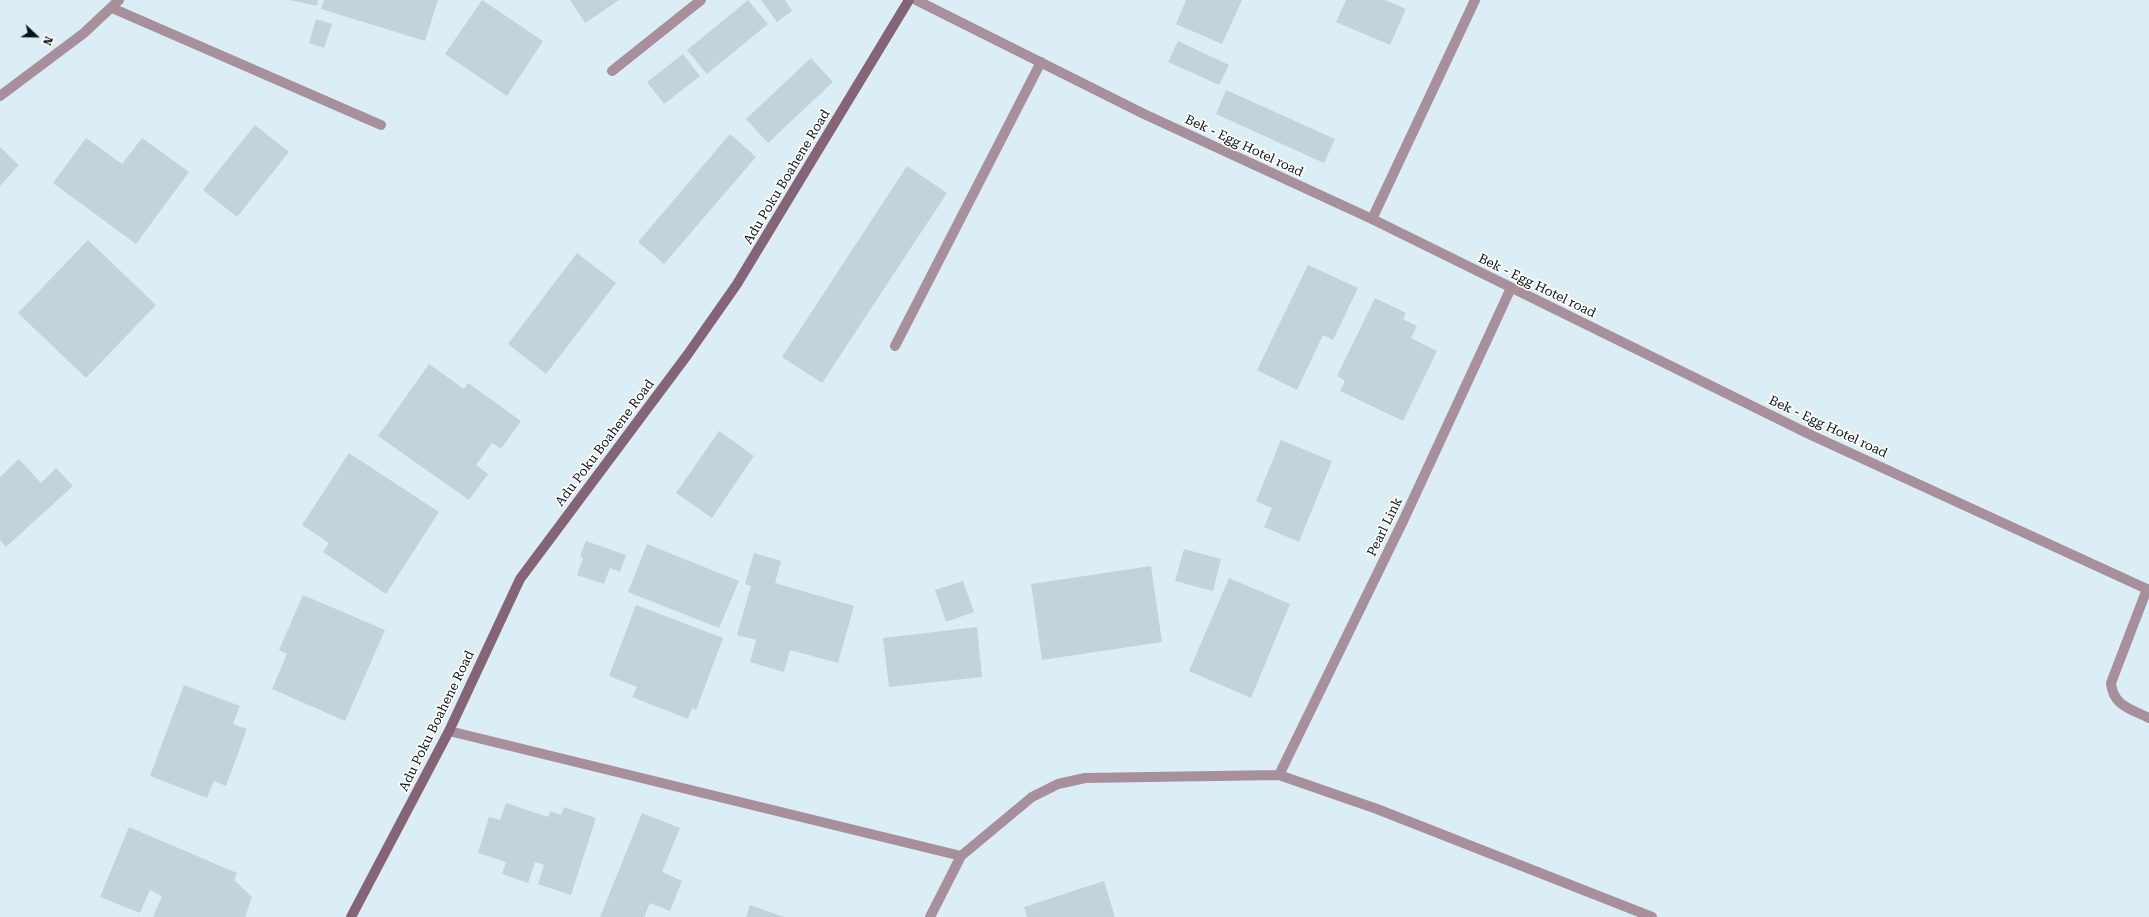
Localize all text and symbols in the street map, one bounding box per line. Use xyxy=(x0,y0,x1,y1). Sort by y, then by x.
north arrow xyxy=(16,16,56,56)
text: N xyxy=(40,34,55,47)
street label: Adu Poku Boahene Road xyxy=(741,107,833,247)
street label: Bek - Egg Hotel road xyxy=(1182,112,1306,180)
street label: Bek - Egg Hotel road xyxy=(1476,251,1598,321)
street label: Adu Poku Boahene Road xyxy=(552,377,658,509)
street label: Bek - Egg Hotel road xyxy=(1766,393,1890,461)
street label: Pearl Link xyxy=(1364,495,1406,559)
street label: Adu Poku Boahene Road xyxy=(396,648,478,794)

